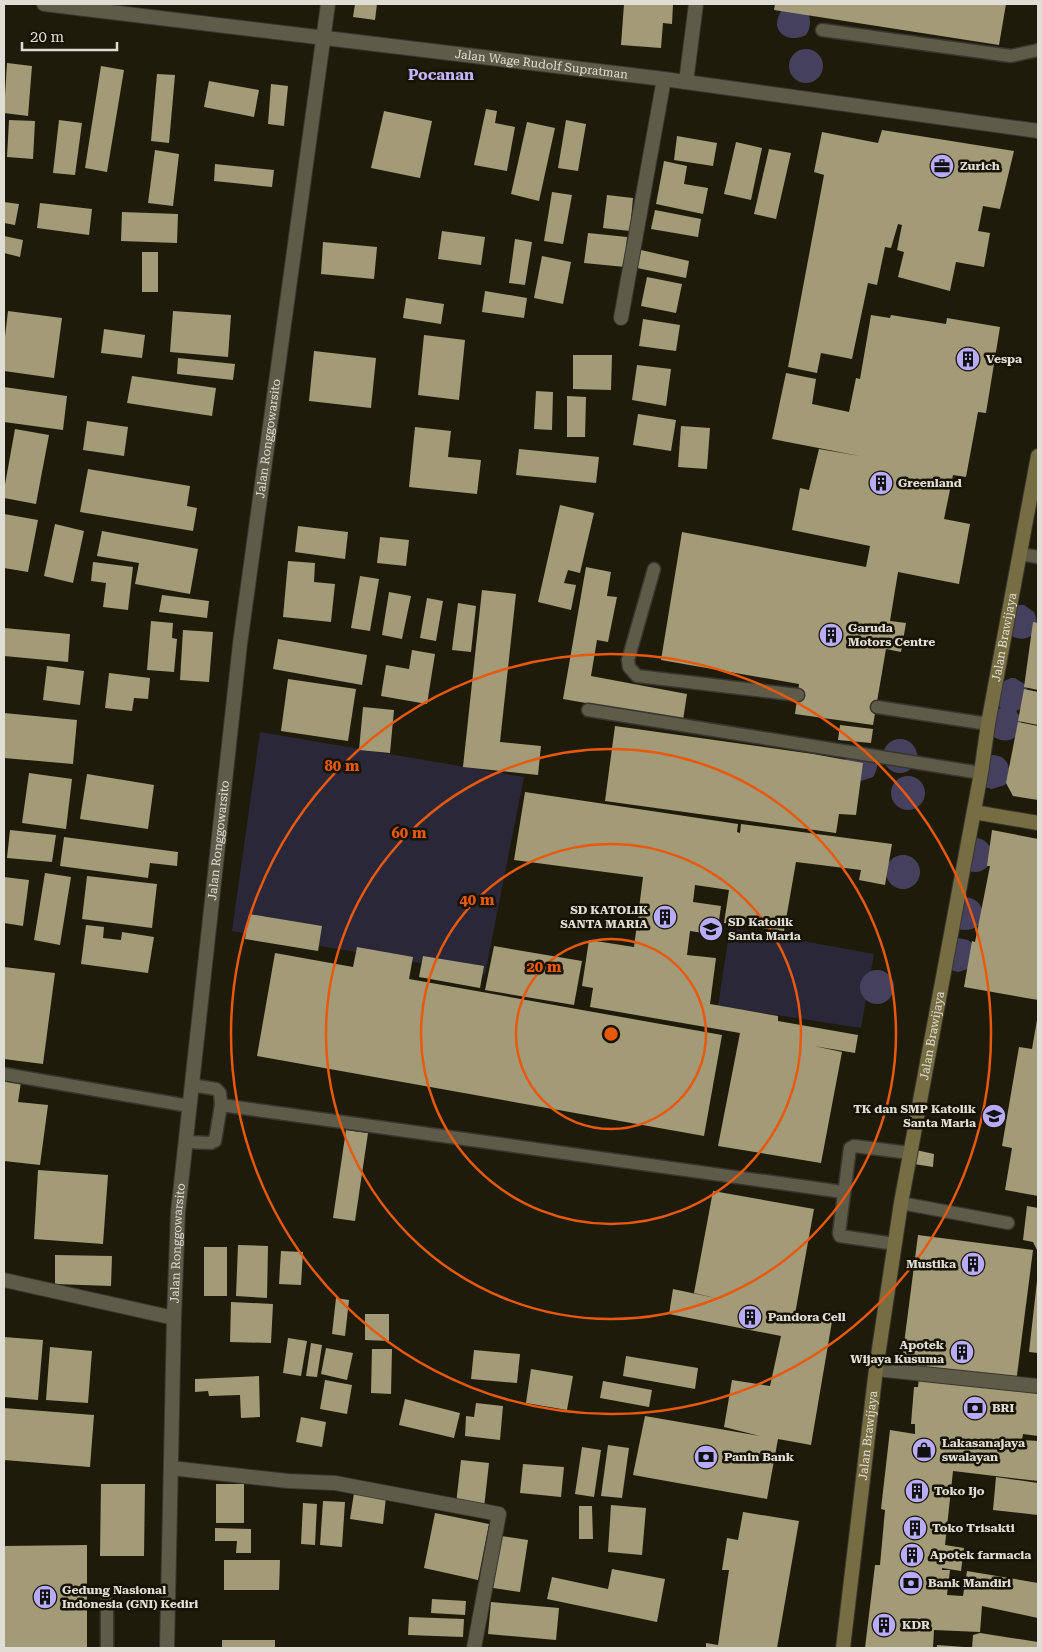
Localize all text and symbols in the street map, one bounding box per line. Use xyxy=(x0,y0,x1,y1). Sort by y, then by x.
scale bar xyxy=(22,20,118,52)
text: 20 m xyxy=(30,28,65,46)
street label: Jalan Wage Rudolf Supratman xyxy=(454,47,629,82)
district label: Pocanan xyxy=(408,66,474,84)
office icon: Zurich xyxy=(929,153,955,179)
place label: Zurich xyxy=(960,159,1000,173)
building icon: Vespa xyxy=(955,346,981,372)
place label: Vespa xyxy=(986,352,1022,366)
street label: Jalan Ronggowarsito xyxy=(253,378,283,499)
building icon: Greenland xyxy=(868,470,894,496)
place label: Greenland xyxy=(898,476,962,490)
street label: Jalan Brawijaya xyxy=(989,591,1019,683)
place label: Garuda Motors Centre xyxy=(848,621,935,649)
building icon: Garuda Motors Centre xyxy=(818,622,844,648)
text: 80 m xyxy=(324,757,360,775)
street label: Jalan Ronggowarsito xyxy=(205,780,232,901)
text: 60 m xyxy=(391,824,427,842)
text: 40 m xyxy=(459,891,495,909)
place label: SD KATOLIK SANTA MARIA xyxy=(560,903,649,931)
building icon: SD KATOLIK SANTA MARIA xyxy=(652,904,678,930)
place label: SD Katolik Santa Maria xyxy=(728,915,801,943)
school or university icon: SD Katolik Santa Maria xyxy=(698,916,724,942)
text: 20 m xyxy=(526,958,562,976)
street label: Jalan Brawijaya xyxy=(917,990,947,1081)
centre of rings xyxy=(602,1025,620,1043)
place label: TK dan SMP Katolik Santa Maria xyxy=(853,1102,977,1130)
school or university icon: TK dan SMP Katolik Santa Maria xyxy=(981,1103,1007,1129)
street label: Jalan Ronggowarsito xyxy=(168,1182,188,1304)
building icon: Mustika xyxy=(960,1251,986,1277)
place label: Mustika xyxy=(906,1257,956,1271)
building icon: Pandora Cell xyxy=(737,1304,763,1330)
place label: Pandora Cell xyxy=(768,1310,846,1324)
place label: Apotek Wijaya Kusuma xyxy=(850,1338,945,1366)
building icon: Apotek Wijaya Kusuma xyxy=(949,1339,975,1365)
street label: Jalan Brawijaya xyxy=(856,1389,880,1481)
bank icon: BRI xyxy=(962,1395,988,1421)
place label: BRI xyxy=(992,1401,1015,1415)
place label: Lakasanajaya swalayan xyxy=(942,1436,1025,1464)
shop icon: Lakasanajaya swalayan xyxy=(911,1437,937,1463)
bank icon: Panin Bank xyxy=(693,1444,719,1470)
place label: Panin Bank xyxy=(724,1450,795,1464)
building icon: Toko Ijo xyxy=(904,1478,930,1504)
place label: Toko Ijo xyxy=(934,1484,985,1498)
building icon: Toko Trisakti xyxy=(902,1515,928,1541)
place label: Toko Trisakti xyxy=(932,1521,1015,1535)
building icon: Apotek farmacia xyxy=(899,1542,925,1568)
place label: Apotek farmacia xyxy=(930,1548,1031,1562)
bank icon: Bank Mandiri xyxy=(898,1570,924,1596)
place label: Bank Mandiri xyxy=(928,1576,1011,1590)
place label: Gedung Nasional Indonesia (GNI) Kediri xyxy=(62,1583,198,1611)
building icon: Gedung Nasional Indonesia (GNI) Kediri xyxy=(32,1584,58,1610)
building icon: KDR xyxy=(871,1612,897,1638)
place label: KDR xyxy=(902,1618,930,1632)

